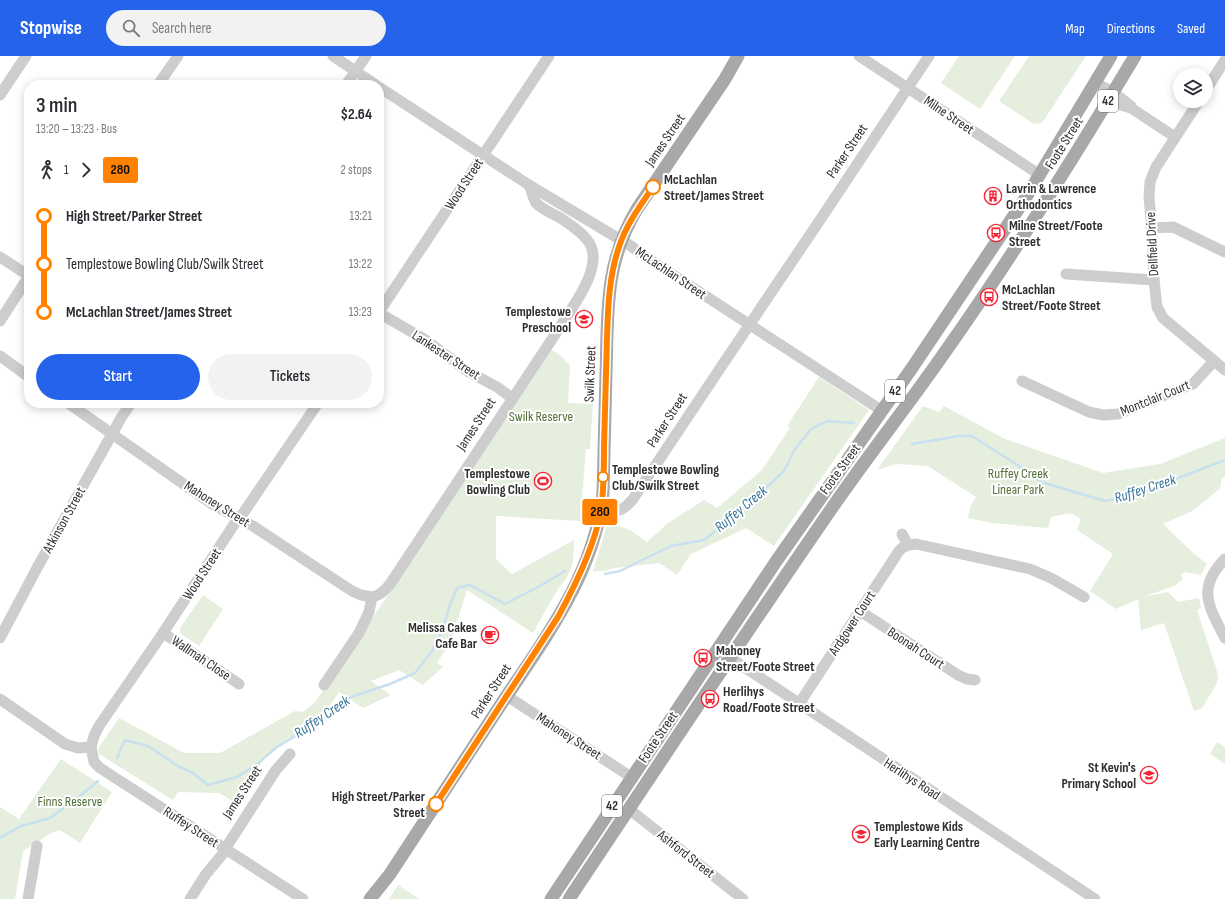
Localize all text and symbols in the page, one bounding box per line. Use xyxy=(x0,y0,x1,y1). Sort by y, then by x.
search box xyxy=(106,10,386,46)
text: Stopwise xyxy=(20,17,82,40)
icon: search xyxy=(120,17,142,39)
text: Search here xyxy=(152,19,212,38)
text: Map xyxy=(1065,20,1085,37)
text: Directions xyxy=(1107,20,1155,37)
text: Saved xyxy=(1177,20,1205,37)
map controls xyxy=(1173,68,1213,108)
button: layers xyxy=(1173,68,1213,108)
road number: 42 xyxy=(1098,90,1118,112)
text: 3 min xyxy=(36,92,77,119)
street label: Milne Street xyxy=(921,92,977,138)
text: $2.64 xyxy=(340,105,372,124)
street label: James Street xyxy=(641,111,689,170)
street label: Foote Street xyxy=(1041,114,1087,172)
text: 13:20 – 13:23 · Bus xyxy=(36,121,117,137)
street label: Parker Street xyxy=(823,121,871,181)
street label: Wood Street xyxy=(441,155,487,213)
icon: walk xyxy=(36,159,58,181)
icon: forward xyxy=(75,159,97,181)
text: 280 xyxy=(111,161,130,178)
text: 1 xyxy=(64,162,69,178)
text: 2 stops xyxy=(341,162,372,178)
place label: McLachlan Street/James Street xyxy=(664,171,764,204)
marker: McLachlan Street/James Street xyxy=(645,179,661,195)
place label: Lavrin & Lawrence Orthodontics xyxy=(1006,180,1096,213)
building icon: Lavrin & Lawrence Orthodontics xyxy=(983,186,1003,206)
text: High Street/Parker Street xyxy=(66,207,202,226)
text: 13:21 xyxy=(350,208,372,224)
street label: Dellfield Drive xyxy=(1142,211,1162,277)
place label: Milne Street/Foote Street xyxy=(1009,217,1103,250)
bus stop icon: Milne Street/Foote Street xyxy=(986,223,1006,243)
street label: McLachlan Street xyxy=(632,243,710,303)
text: Templestowe Bowling Club/Swilk Street xyxy=(66,255,264,274)
text: 13:22 xyxy=(349,256,372,272)
place label: McLachlan Street/Foote Street xyxy=(1002,281,1101,314)
bus stop icon: McLachlan Street/Foote Street xyxy=(979,287,999,307)
text: McLachlan Street/James Street xyxy=(66,303,232,322)
place label: Templestowe Preschool xyxy=(505,303,571,336)
text: 13:23 xyxy=(349,304,372,320)
school or university icon: Templestowe Preschool xyxy=(574,309,594,329)
street label: Lankester Street xyxy=(409,327,483,383)
street label: Swilk Street xyxy=(581,346,599,402)
button: Start xyxy=(36,354,200,400)
button: Tickets xyxy=(208,354,372,400)
street label: Montclair Court xyxy=(1118,376,1192,420)
road number: 42 xyxy=(885,380,905,402)
street label: Parker Street xyxy=(643,390,691,450)
street label: James Street xyxy=(452,394,499,454)
park label: Swilk Reserve xyxy=(509,408,573,425)
street label: Foote Street xyxy=(816,440,864,498)
place label: Templestowe Bowling Club/Swilk Street xyxy=(612,461,719,494)
place label: Templestowe Bowling Club xyxy=(464,465,530,498)
park label: Ruffey Creek Linear Park xyxy=(988,465,1049,498)
water label: Ruffey Creek xyxy=(1112,470,1178,508)
sports icon: Templestowe Bowling Club xyxy=(533,471,553,491)
marker: Templestowe Bowling Club/Swilk Street xyxy=(597,471,609,483)
street label: Mahoney Street xyxy=(181,477,253,531)
water label: Ruffey Creek xyxy=(711,481,772,537)
street label: Atkinson Street xyxy=(38,484,89,557)
line badge: 280 xyxy=(577,499,623,525)
text: 280 xyxy=(590,503,610,520)
street label: Wood Street xyxy=(179,545,225,603)
street label: Ardgower Court xyxy=(824,587,879,659)
place label: Melissa Cakes Cafe Bar xyxy=(408,619,478,652)
street label: Boonah Court xyxy=(884,623,948,673)
cafe icon: Melissa Cakes Cafe Bar xyxy=(480,625,500,645)
street label: Wallmah Close xyxy=(168,632,234,684)
place label: Mahoney Street/Foote Street xyxy=(716,642,815,675)
bus stop icon: Mahoney Street/Foote Street xyxy=(693,648,713,668)
street label: Parker Street xyxy=(467,661,515,721)
place label: Herlihys Road/Foote Street xyxy=(723,683,815,716)
bus stop icon: Herlihys Road/Foote Street xyxy=(700,689,720,709)
water label: Ruffey Creek xyxy=(290,691,354,743)
street label: Foote Street xyxy=(635,708,681,766)
street label: Mahoney Street xyxy=(533,709,605,763)
street label: Herlihys Road xyxy=(880,754,944,804)
place label: St Kevin's Primary School xyxy=(1062,759,1136,792)
street label: James Street xyxy=(218,762,265,822)
school or university icon: St Kevin's Primary School xyxy=(1139,765,1159,785)
place label: High Street/Parker Street xyxy=(332,788,426,821)
park label: Finns Reserve xyxy=(37,793,103,810)
road number: 42 xyxy=(602,795,622,817)
marker: High Street/Parker Street xyxy=(428,796,444,812)
street label: Ruffey Street xyxy=(160,803,222,851)
place label: Templestowe Kids Early Learning Centre xyxy=(874,818,980,851)
school or university icon: Templestowe Kids Early Learning Centre xyxy=(851,824,871,844)
street label: Ashford Street xyxy=(653,826,718,882)

